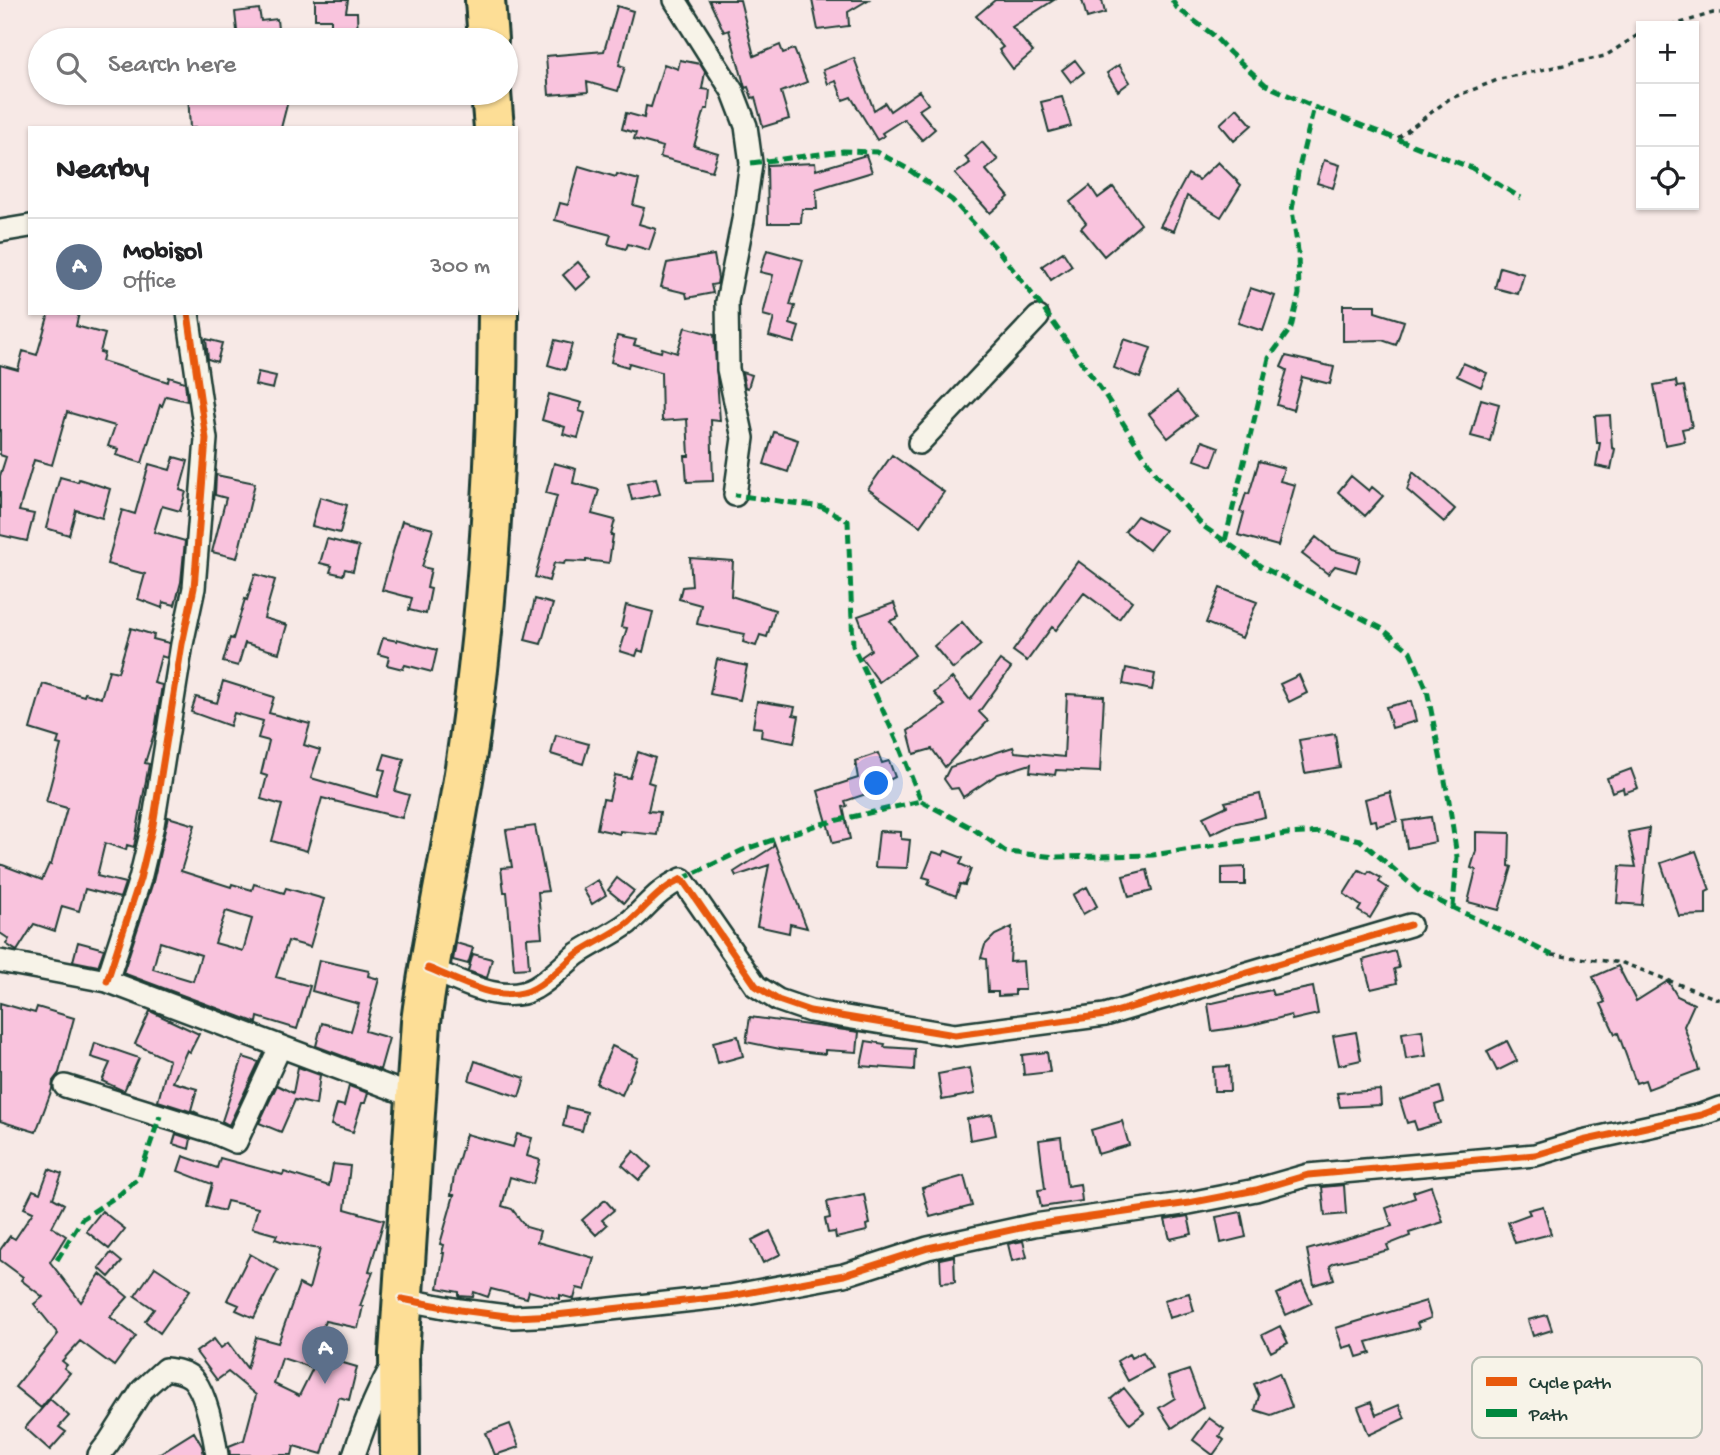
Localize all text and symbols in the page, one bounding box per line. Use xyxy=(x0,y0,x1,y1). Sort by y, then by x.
map controls xyxy=(1636,21,1699,210)
button: + xyxy=(1636,21,1699,84)
search box xyxy=(28,28,518,105)
icon: search xyxy=(52,48,90,86)
text: Search here xyxy=(108,51,236,82)
button: − xyxy=(1636,84,1699,147)
button: locate xyxy=(1636,147,1699,210)
text: Nearby xyxy=(56,154,149,189)
text: Mobisol xyxy=(123,238,203,269)
text: A xyxy=(72,254,86,281)
text: 300 m xyxy=(430,254,490,281)
text: Office xyxy=(123,269,176,296)
your location xyxy=(859,766,893,800)
pin: A xyxy=(302,1326,348,1384)
legend xyxy=(1472,1357,1702,1438)
text: Cycle path xyxy=(1529,1373,1611,1396)
text: Path xyxy=(1528,1405,1568,1428)

